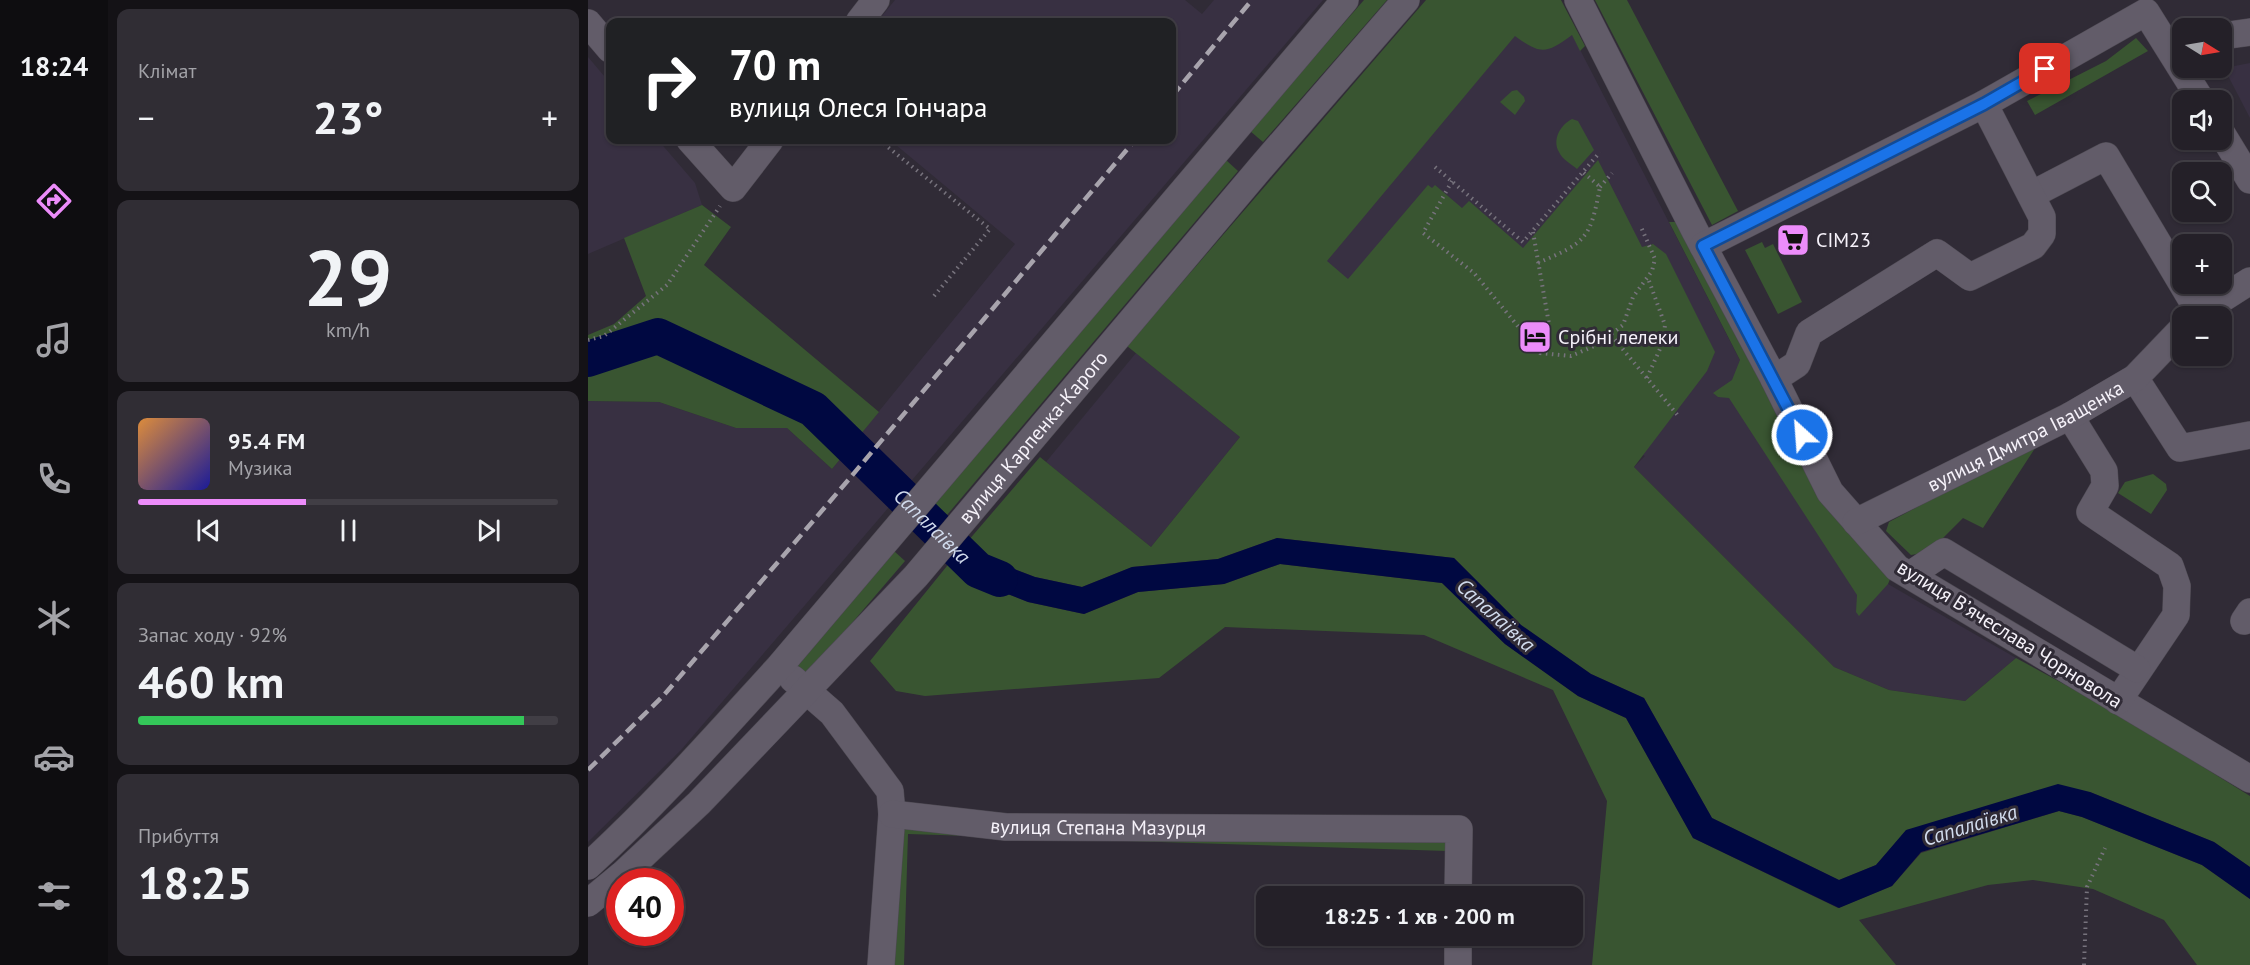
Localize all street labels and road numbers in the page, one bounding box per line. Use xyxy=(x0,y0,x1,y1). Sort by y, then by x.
street label: вулиця Карпенка-Карого xyxy=(953,345,1114,529)
street label: вулиця Дмитра Іващенка xyxy=(1923,374,2128,498)
street label: вулиця Вʼячеслава Чорновола xyxy=(1893,554,2127,714)
street label: вулиця Степана Мазурця xyxy=(989,812,1206,841)

